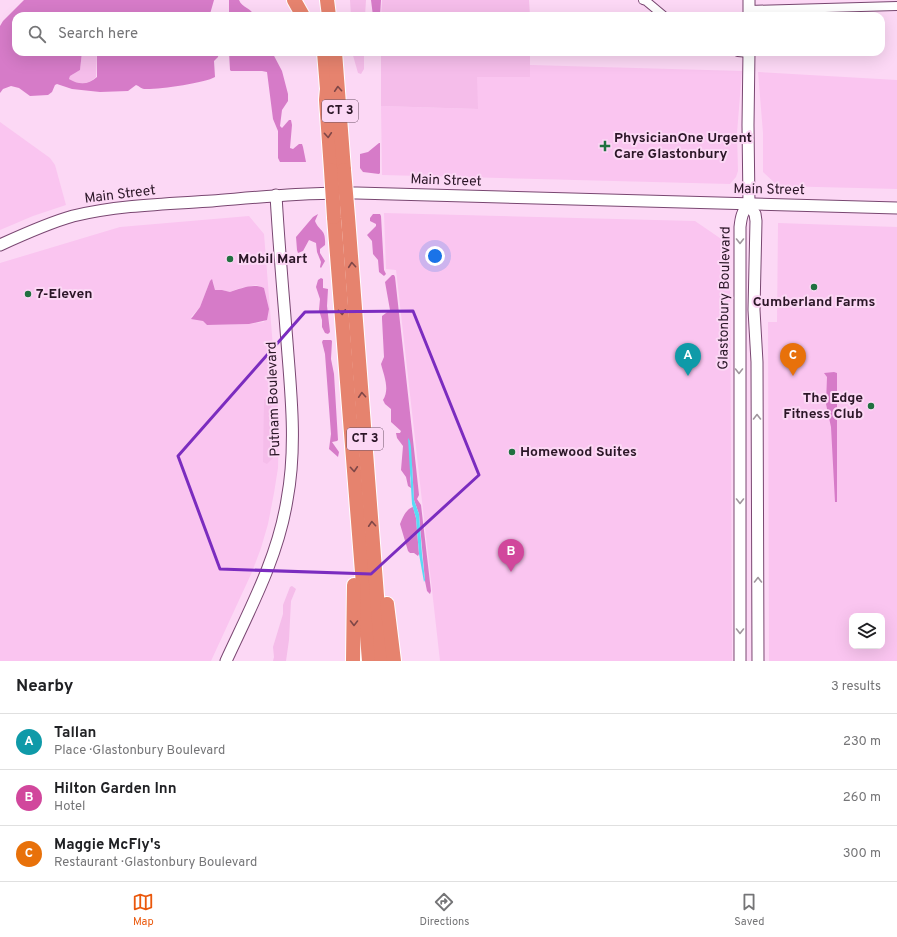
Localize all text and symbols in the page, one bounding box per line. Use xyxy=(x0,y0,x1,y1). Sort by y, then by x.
search box xyxy=(12,12,885,56)
icon: search xyxy=(26,23,48,45)
text: Search here xyxy=(58,25,138,44)
one-way arrow xyxy=(334,86,343,92)
road number: CT 3 xyxy=(322,100,358,122)
place label: PhysicianOne Urgent Care Glastonbury xyxy=(614,130,752,163)
one-way arrow xyxy=(324,132,333,138)
marker: PhysicianOne Urgent Care Glastonbury xyxy=(599,140,611,152)
street label: Main Street xyxy=(410,171,482,191)
street label: Main Street xyxy=(733,181,805,199)
street label: Main Street xyxy=(83,182,157,208)
street label: Glastonbury Boulevard xyxy=(715,226,735,370)
one-way arrow xyxy=(736,238,744,244)
your location xyxy=(425,246,445,266)
place label: Mobil Mart xyxy=(238,251,308,268)
marker: Mobil Mart xyxy=(225,254,235,264)
one-way arrow xyxy=(347,262,356,268)
marker: Cumberland Farms xyxy=(809,282,819,292)
place label: 7-Eleven xyxy=(36,286,93,303)
marker: 7-Eleven xyxy=(23,289,33,299)
place label: Cumberland Farms xyxy=(753,294,875,311)
one-way arrow xyxy=(337,309,346,315)
street label: Putnam Boulevard xyxy=(263,341,285,457)
pin: A xyxy=(675,343,701,376)
pin: C xyxy=(780,343,806,376)
one-way arrow xyxy=(735,368,743,374)
place label: The Edge Fitness Club xyxy=(783,390,863,423)
one-way arrow xyxy=(357,392,366,398)
marker: The Edge Fitness Club xyxy=(866,401,876,411)
one-way arrow xyxy=(753,414,761,420)
road number: CT 3 xyxy=(347,428,383,450)
place label: Homewood Suites xyxy=(520,444,637,461)
marker: Homewood Suites xyxy=(507,447,517,457)
one-way arrow xyxy=(349,466,358,473)
one-way arrow xyxy=(736,498,744,504)
one-way arrow xyxy=(367,521,376,527)
pin: B xyxy=(498,539,524,572)
one-way arrow xyxy=(754,577,762,583)
map controls xyxy=(849,613,885,649)
button: layers xyxy=(849,613,885,649)
one-way arrow xyxy=(350,620,358,626)
one-way arrow xyxy=(736,628,744,634)
text: Nearby xyxy=(16,676,73,698)
text: 3 results xyxy=(831,679,881,695)
text: Tallan xyxy=(54,724,96,743)
text: A xyxy=(24,734,34,750)
text: 230 m xyxy=(843,734,881,750)
text: Place · Glastonbury Boulevard xyxy=(54,743,225,759)
text: Hilton Garden Inn xyxy=(54,780,177,799)
text: B xyxy=(25,790,33,806)
text: 260 m xyxy=(843,790,881,806)
text: Hotel xyxy=(54,799,85,815)
text: Maggie McFly's xyxy=(54,836,161,855)
text: C xyxy=(25,846,33,862)
text: 300 m xyxy=(843,846,881,862)
text: Restaurant · Glastonbury Boulevard xyxy=(54,855,257,871)
tab: Map xyxy=(132,891,154,929)
tab: Directions xyxy=(419,891,469,929)
tab: Saved xyxy=(734,891,765,929)

